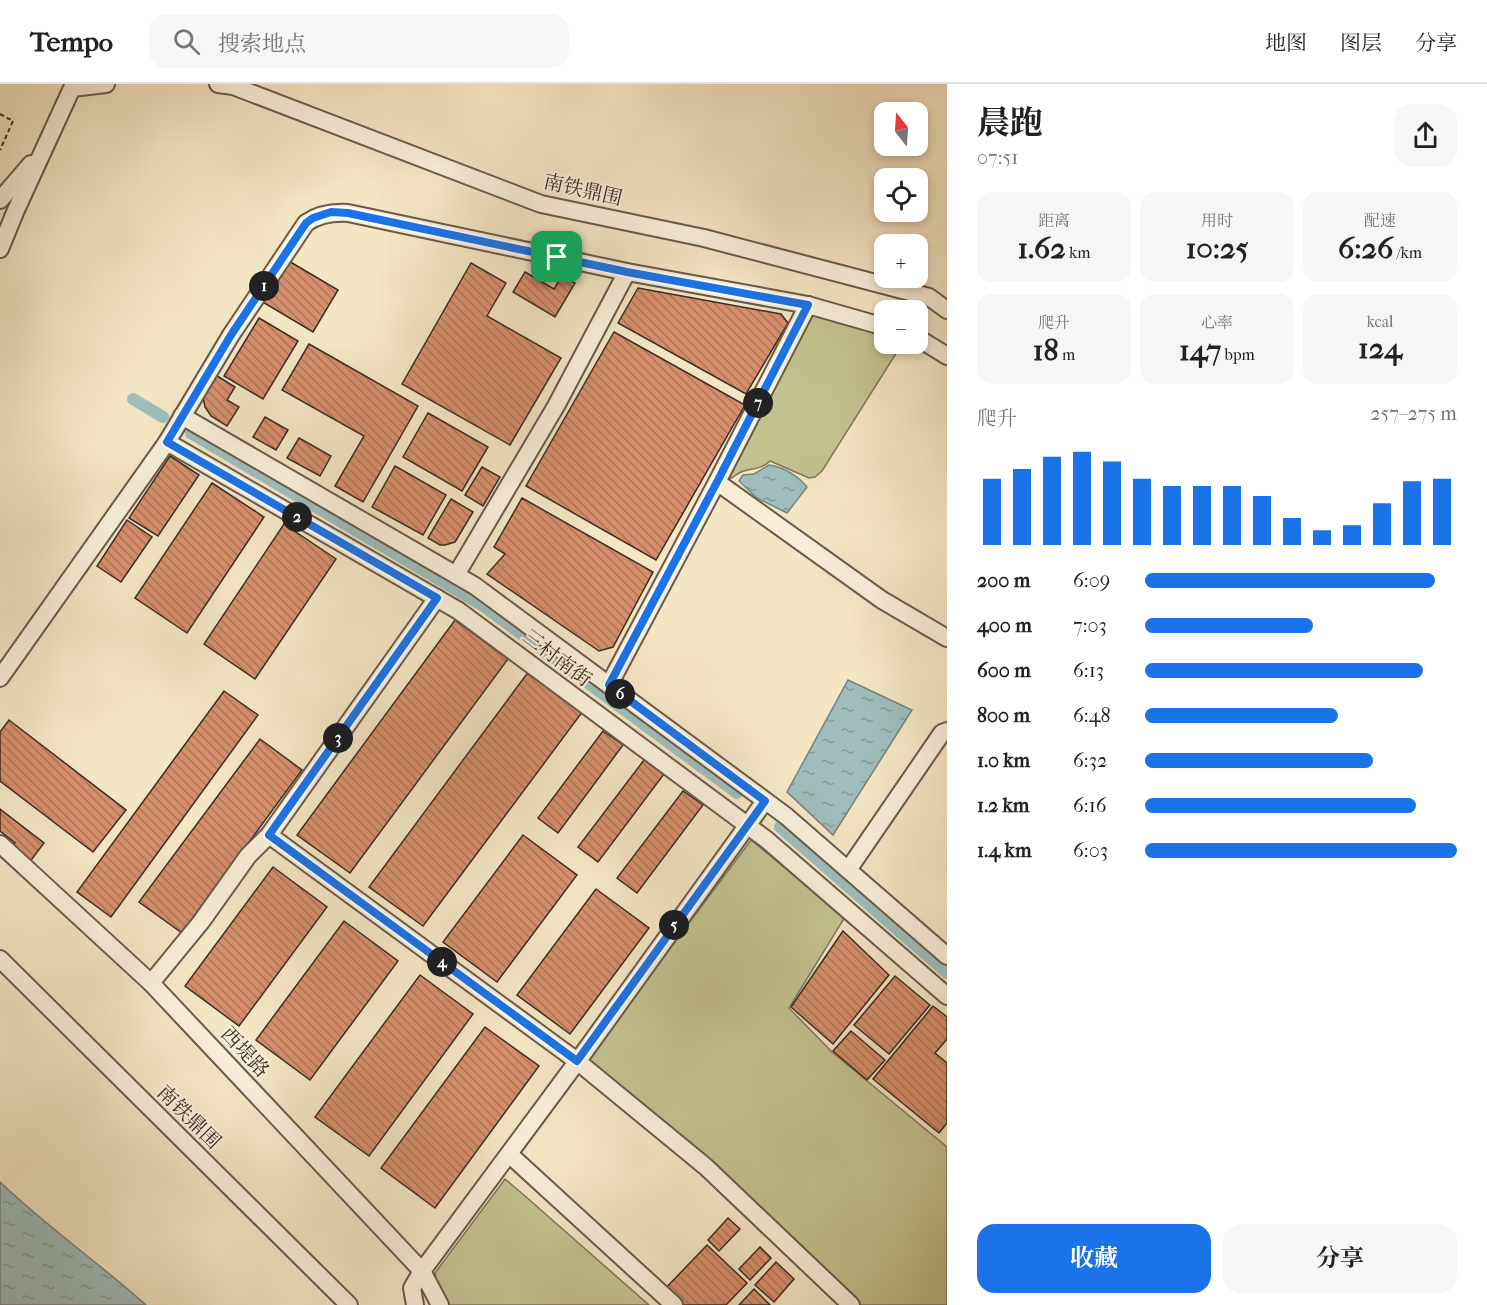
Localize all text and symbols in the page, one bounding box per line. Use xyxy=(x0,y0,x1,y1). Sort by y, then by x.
search box xyxy=(149,14,569,68)
text: Tempo xyxy=(30,25,113,58)
icon: search xyxy=(170,25,203,58)
text: 搜索地点 xyxy=(218,31,306,57)
text: 地图 xyxy=(1265,31,1307,55)
text: 图层 xyxy=(1340,31,1382,55)
text: 分享 xyxy=(1415,31,1457,55)
north arrow xyxy=(874,102,928,156)
map controls xyxy=(874,102,928,354)
text: 晨跑 xyxy=(977,104,1043,143)
button: share xyxy=(1394,104,1457,167)
text: 07:51 xyxy=(977,146,1018,169)
button: locate xyxy=(874,168,928,222)
street label: 南铁鼎围 xyxy=(541,170,625,210)
text: 距离 xyxy=(1038,211,1070,230)
text: 用时 xyxy=(1201,211,1233,230)
text: 配速 xyxy=(1364,211,1396,230)
pin xyxy=(531,231,582,282)
text: 1.62 xyxy=(1017,231,1066,266)
text: 10:25 xyxy=(1186,231,1248,266)
text: 6:26 xyxy=(1338,231,1393,266)
button: + xyxy=(874,234,928,288)
icon: arrive xyxy=(540,240,573,273)
text: km xyxy=(1066,243,1091,262)
text: /km xyxy=(1393,243,1422,262)
pin: 1 xyxy=(249,271,279,301)
text: 1 xyxy=(261,276,267,295)
button: − xyxy=(874,300,928,354)
text: kcal xyxy=(1367,312,1393,331)
text: 爬升 xyxy=(1038,313,1070,332)
text: 心率 xyxy=(1201,313,1233,332)
text: 124 xyxy=(1358,331,1402,366)
text: 18 xyxy=(1033,333,1059,368)
text: 147 xyxy=(1179,333,1221,368)
text: m xyxy=(1059,345,1075,364)
text: bpm xyxy=(1221,345,1255,364)
pin: 7 xyxy=(743,388,773,418)
text: 7 xyxy=(754,393,762,412)
text: 257–275 m xyxy=(1370,402,1457,425)
text: 爬升 xyxy=(977,407,1017,430)
pin: 2 xyxy=(282,502,312,532)
text: 2 xyxy=(293,507,301,526)
text: 200 m xyxy=(977,569,1030,592)
text: 6:09 xyxy=(1073,569,1110,592)
text: 400 m xyxy=(977,614,1032,637)
text: 7:03 xyxy=(1073,614,1107,637)
street label: 三村南街 xyxy=(518,625,596,691)
text: 600 m xyxy=(977,659,1031,682)
text: 6:13 xyxy=(1073,659,1104,682)
pin: 6 xyxy=(605,679,635,709)
text: 6 xyxy=(616,684,624,703)
text: 800 m xyxy=(977,704,1030,727)
text: 6:48 xyxy=(1073,704,1111,727)
pin: 3 xyxy=(323,723,353,753)
text: 3 xyxy=(335,728,341,747)
text: 1.0 km xyxy=(977,749,1030,772)
text: 6:32 xyxy=(1073,749,1107,772)
text: 1.2 km xyxy=(977,794,1030,817)
text: 6:16 xyxy=(1073,794,1107,817)
text: 1.4 km xyxy=(977,839,1032,862)
text: 6:03 xyxy=(1073,839,1108,862)
pin: 5 xyxy=(659,910,689,940)
text: 5 xyxy=(671,915,677,934)
pin: 4 xyxy=(427,947,457,977)
text: 4 xyxy=(437,952,447,971)
street label: 西堤路 xyxy=(216,1022,274,1082)
street label: 南铁鼎围 xyxy=(153,1081,225,1153)
button: 收藏 xyxy=(977,1224,1211,1293)
button: 分享 xyxy=(1223,1224,1457,1293)

